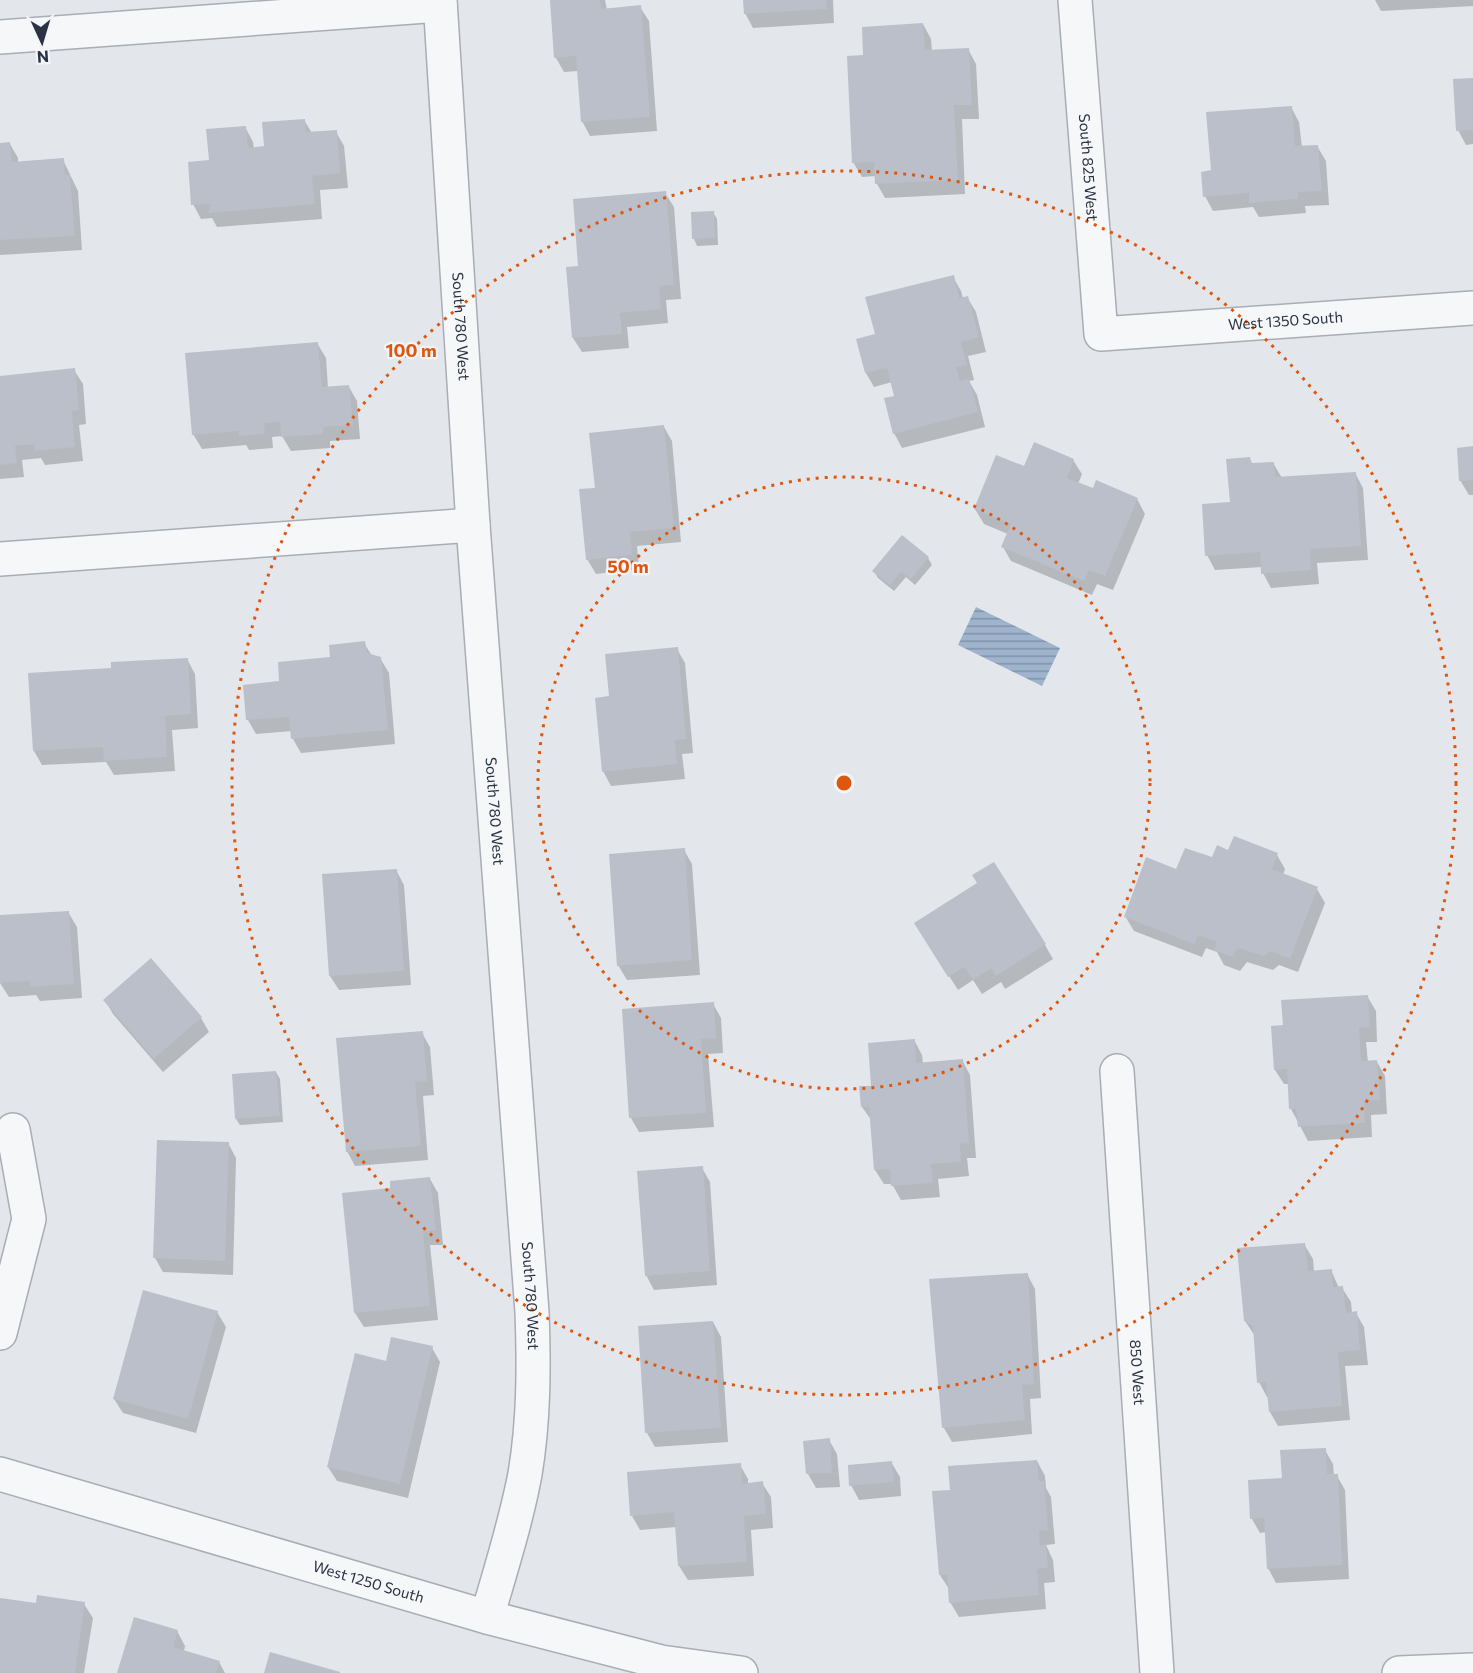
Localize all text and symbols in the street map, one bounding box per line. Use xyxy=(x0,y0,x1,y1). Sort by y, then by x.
north arrow xyxy=(12,12,72,72)
text: N xyxy=(36,48,50,67)
street label: South 825 West xyxy=(1076,113,1102,222)
street label: South 780 West xyxy=(449,272,474,381)
street label: West 1350 South xyxy=(1227,307,1344,333)
text: 100 m xyxy=(385,339,437,361)
text: 50 m xyxy=(607,555,649,577)
street label: South 780 West xyxy=(482,756,508,866)
centre of rings xyxy=(834,773,854,793)
street label: South 780 West xyxy=(519,1241,543,1350)
street label: 850 West xyxy=(1127,1339,1149,1406)
street label: West 1250 South xyxy=(311,1556,426,1606)

